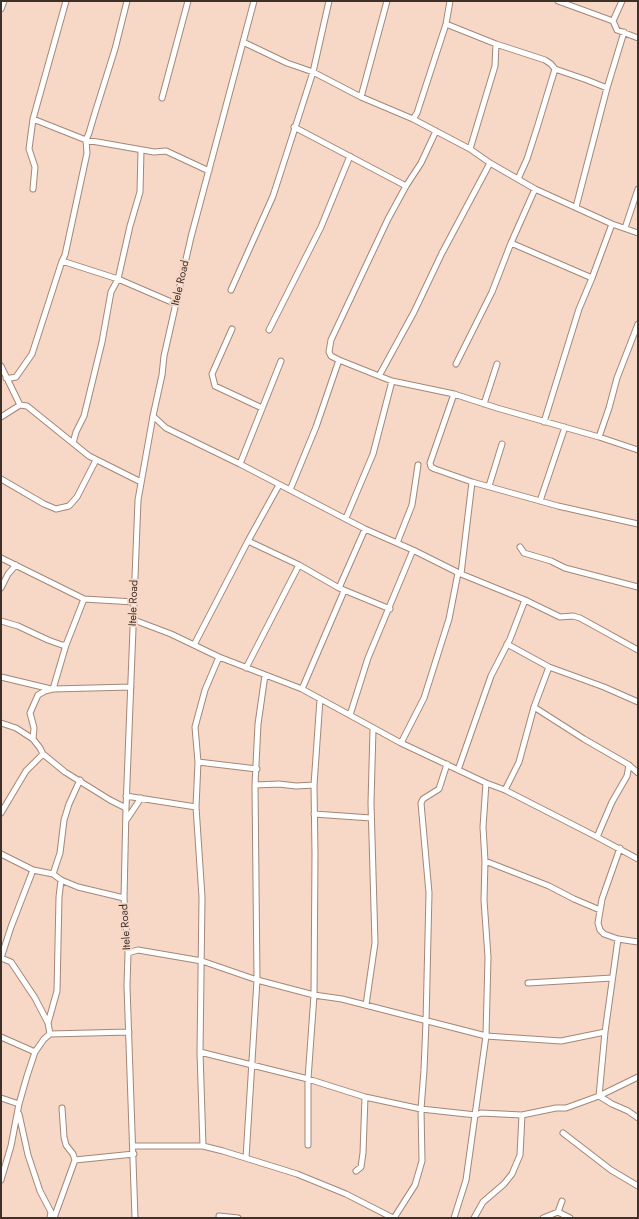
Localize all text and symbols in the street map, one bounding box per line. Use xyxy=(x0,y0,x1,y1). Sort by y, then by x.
street label: Itele Road xyxy=(169,259,193,307)
street label: Itele Road xyxy=(127,580,141,626)
street label: Itele Road xyxy=(118,903,134,951)

